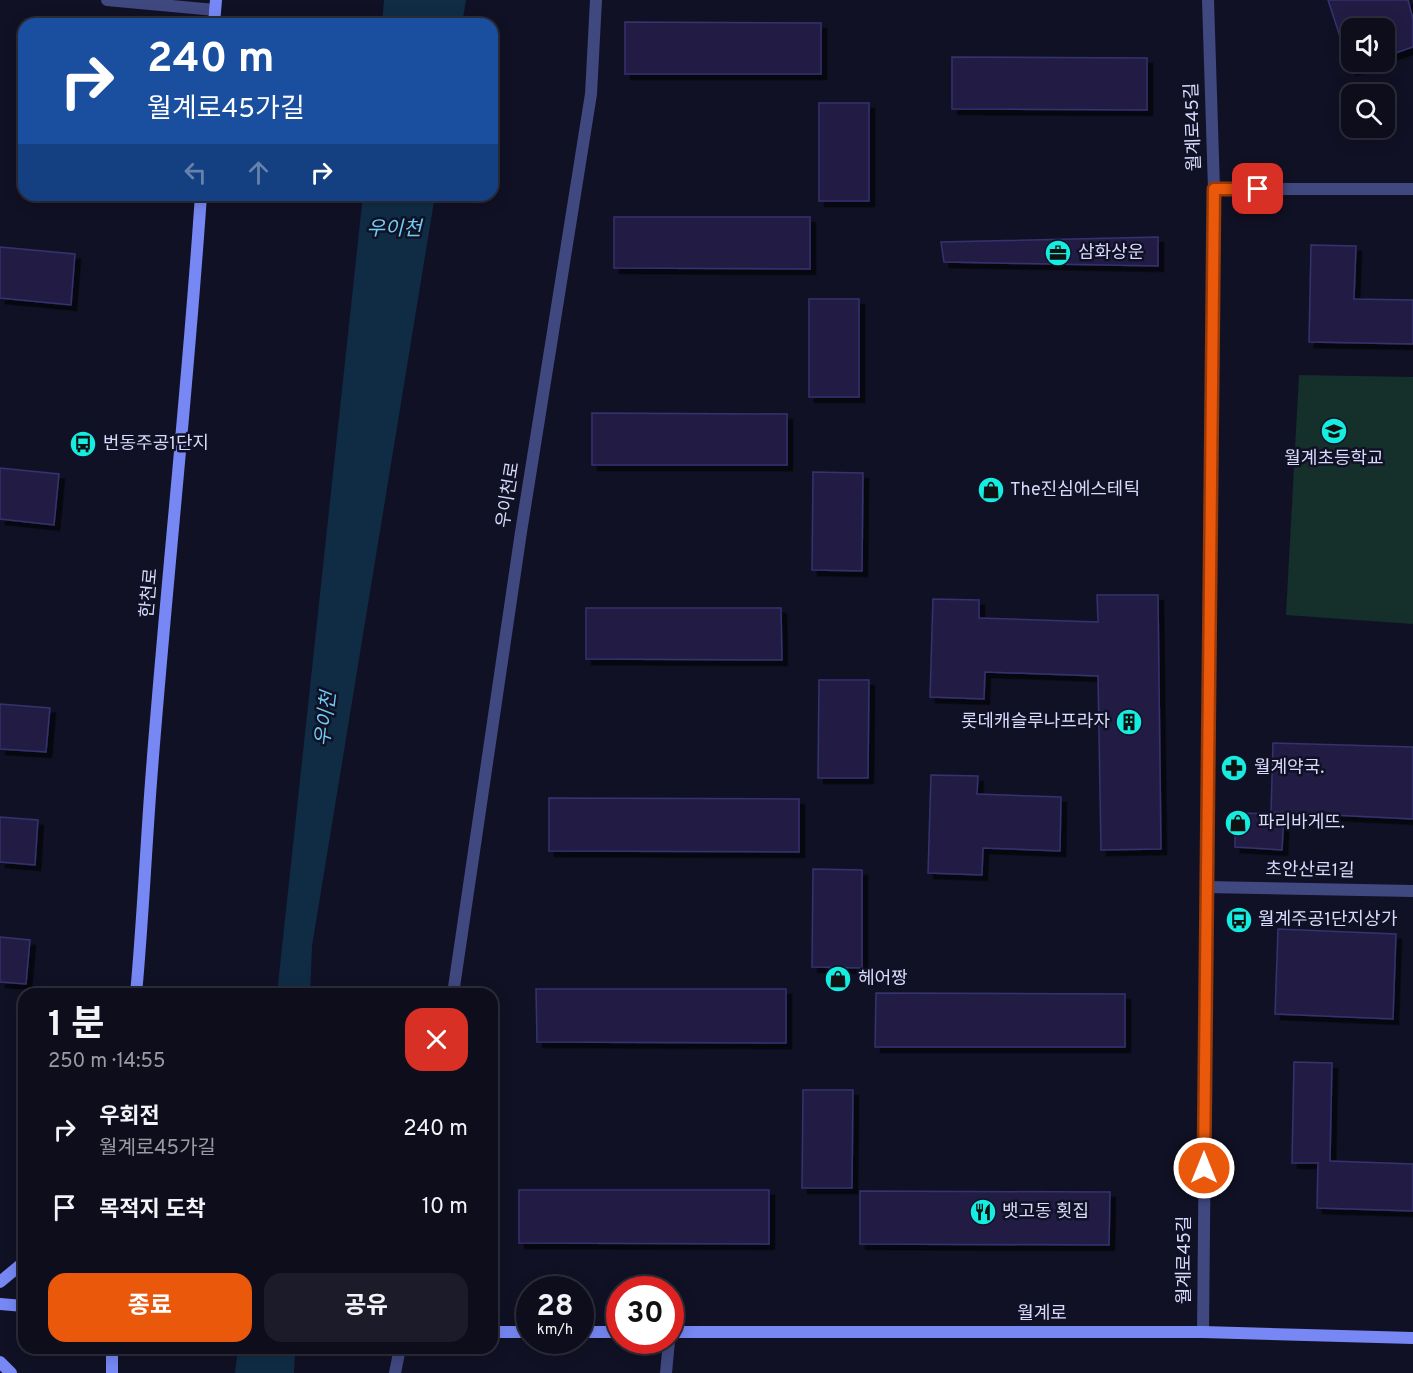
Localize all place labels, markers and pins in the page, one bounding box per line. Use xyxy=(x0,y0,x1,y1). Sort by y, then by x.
pin xyxy=(1232,163,1283,214)
office icon: 삼화상운 xyxy=(1043,238,1073,268)
place label: 삼화상운 xyxy=(1078,242,1144,265)
school or university icon: 월계초등학교 xyxy=(1319,416,1349,446)
bus stop icon: 번동주공1단지 xyxy=(68,429,98,459)
place label: 번동주공1단지 xyxy=(103,433,209,456)
place label: 월계초등학교 xyxy=(1284,448,1384,471)
shop icon: The진심에스테틱 xyxy=(976,475,1006,505)
place label: The진심에스테틱 xyxy=(1010,479,1140,502)
building icon: 롯데캐슬루나프라자 xyxy=(1114,707,1144,737)
place label: 롯데캐슬루나프라자 xyxy=(961,711,1110,734)
pharmacy icon: 월계약국. xyxy=(1219,753,1249,783)
place label: 월계약국. xyxy=(1254,757,1324,780)
shop icon: 파리바게뜨. xyxy=(1223,808,1253,838)
place label: 파리바게뜨. xyxy=(1258,812,1345,835)
bus stop icon: 월계주공1단지상가 xyxy=(1224,905,1254,935)
place label: 월계주공1단지상가 xyxy=(1258,909,1398,932)
shop icon: 헤어짱 xyxy=(823,964,853,994)
place label: 헤어짱 xyxy=(858,968,908,991)
restaurant icon: 뱃고동 횟집 xyxy=(968,1197,998,1227)
place label: 뱃고동 횟집 xyxy=(1002,1201,1089,1224)

